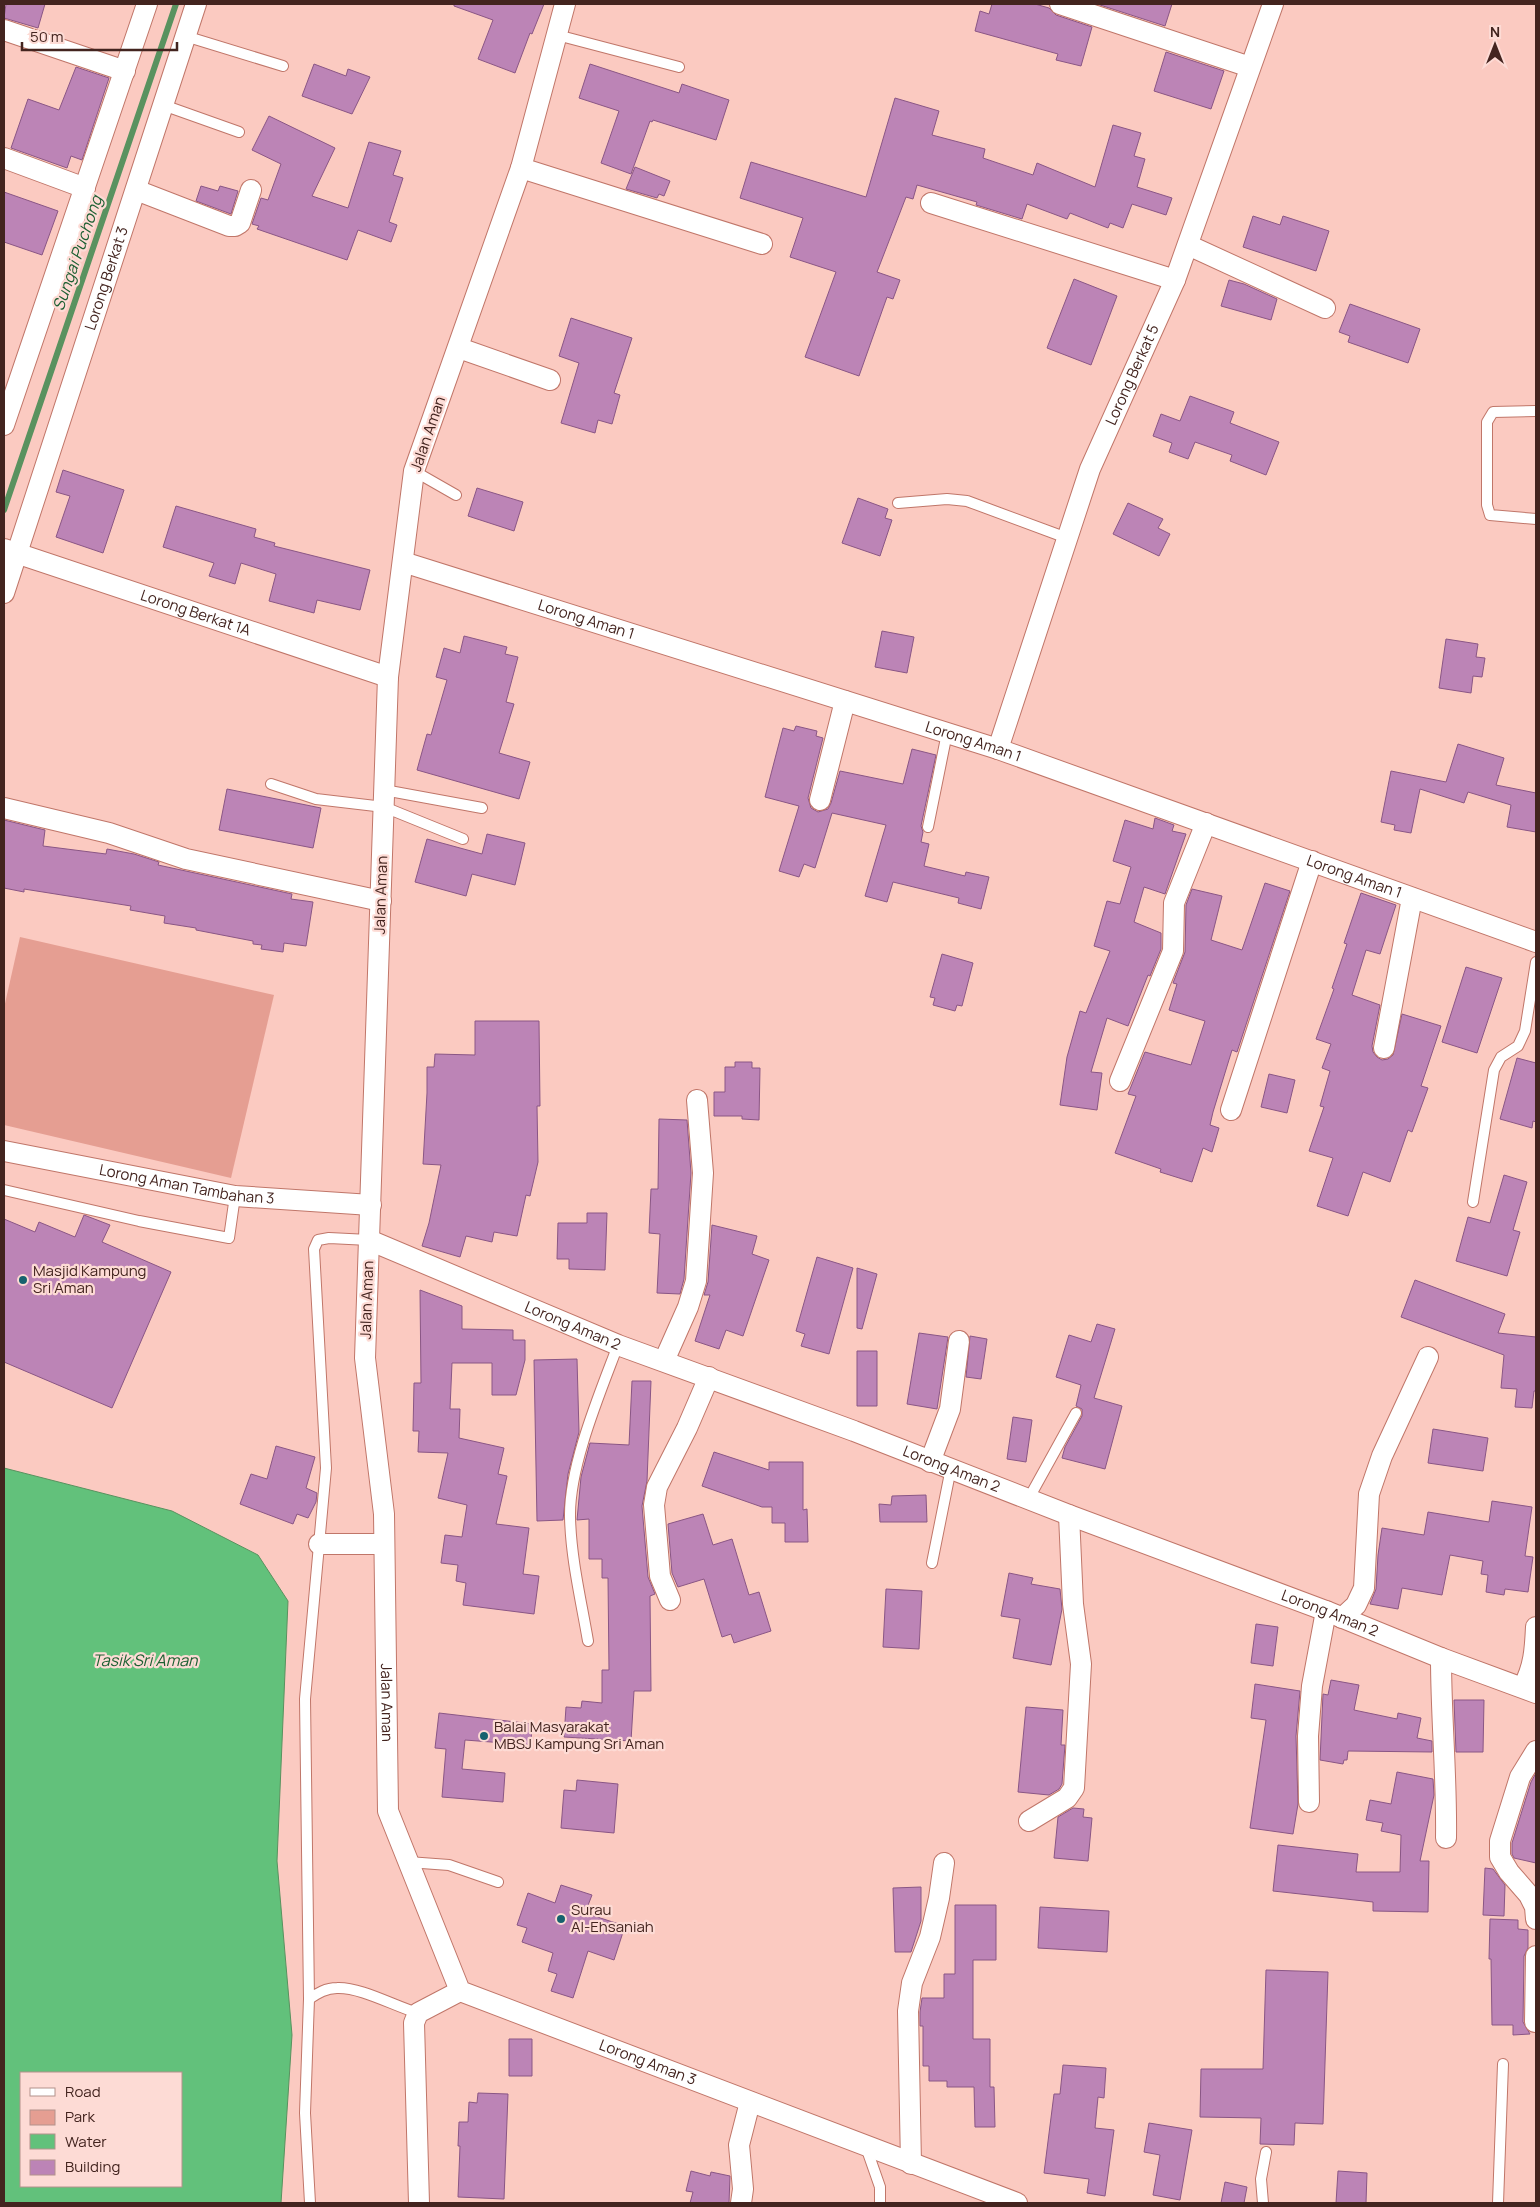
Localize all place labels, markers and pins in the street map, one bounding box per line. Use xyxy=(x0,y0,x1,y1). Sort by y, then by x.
place label: Masjid Kampung Sri Aman xyxy=(33,1260,147,1298)
marker: Masjid Kampung Sri Aman xyxy=(17,1274,29,1286)
place label: Balai Masyarakat MBSJ Kampung Sri Aman xyxy=(494,1716,664,1754)
marker: Balai Masyarakat MBSJ Kampung Sri Aman xyxy=(478,1730,490,1742)
place label: Surau Al-Ehsaniah xyxy=(571,1899,654,1937)
marker: Surau Al-Ehsaniah xyxy=(555,1913,567,1925)

